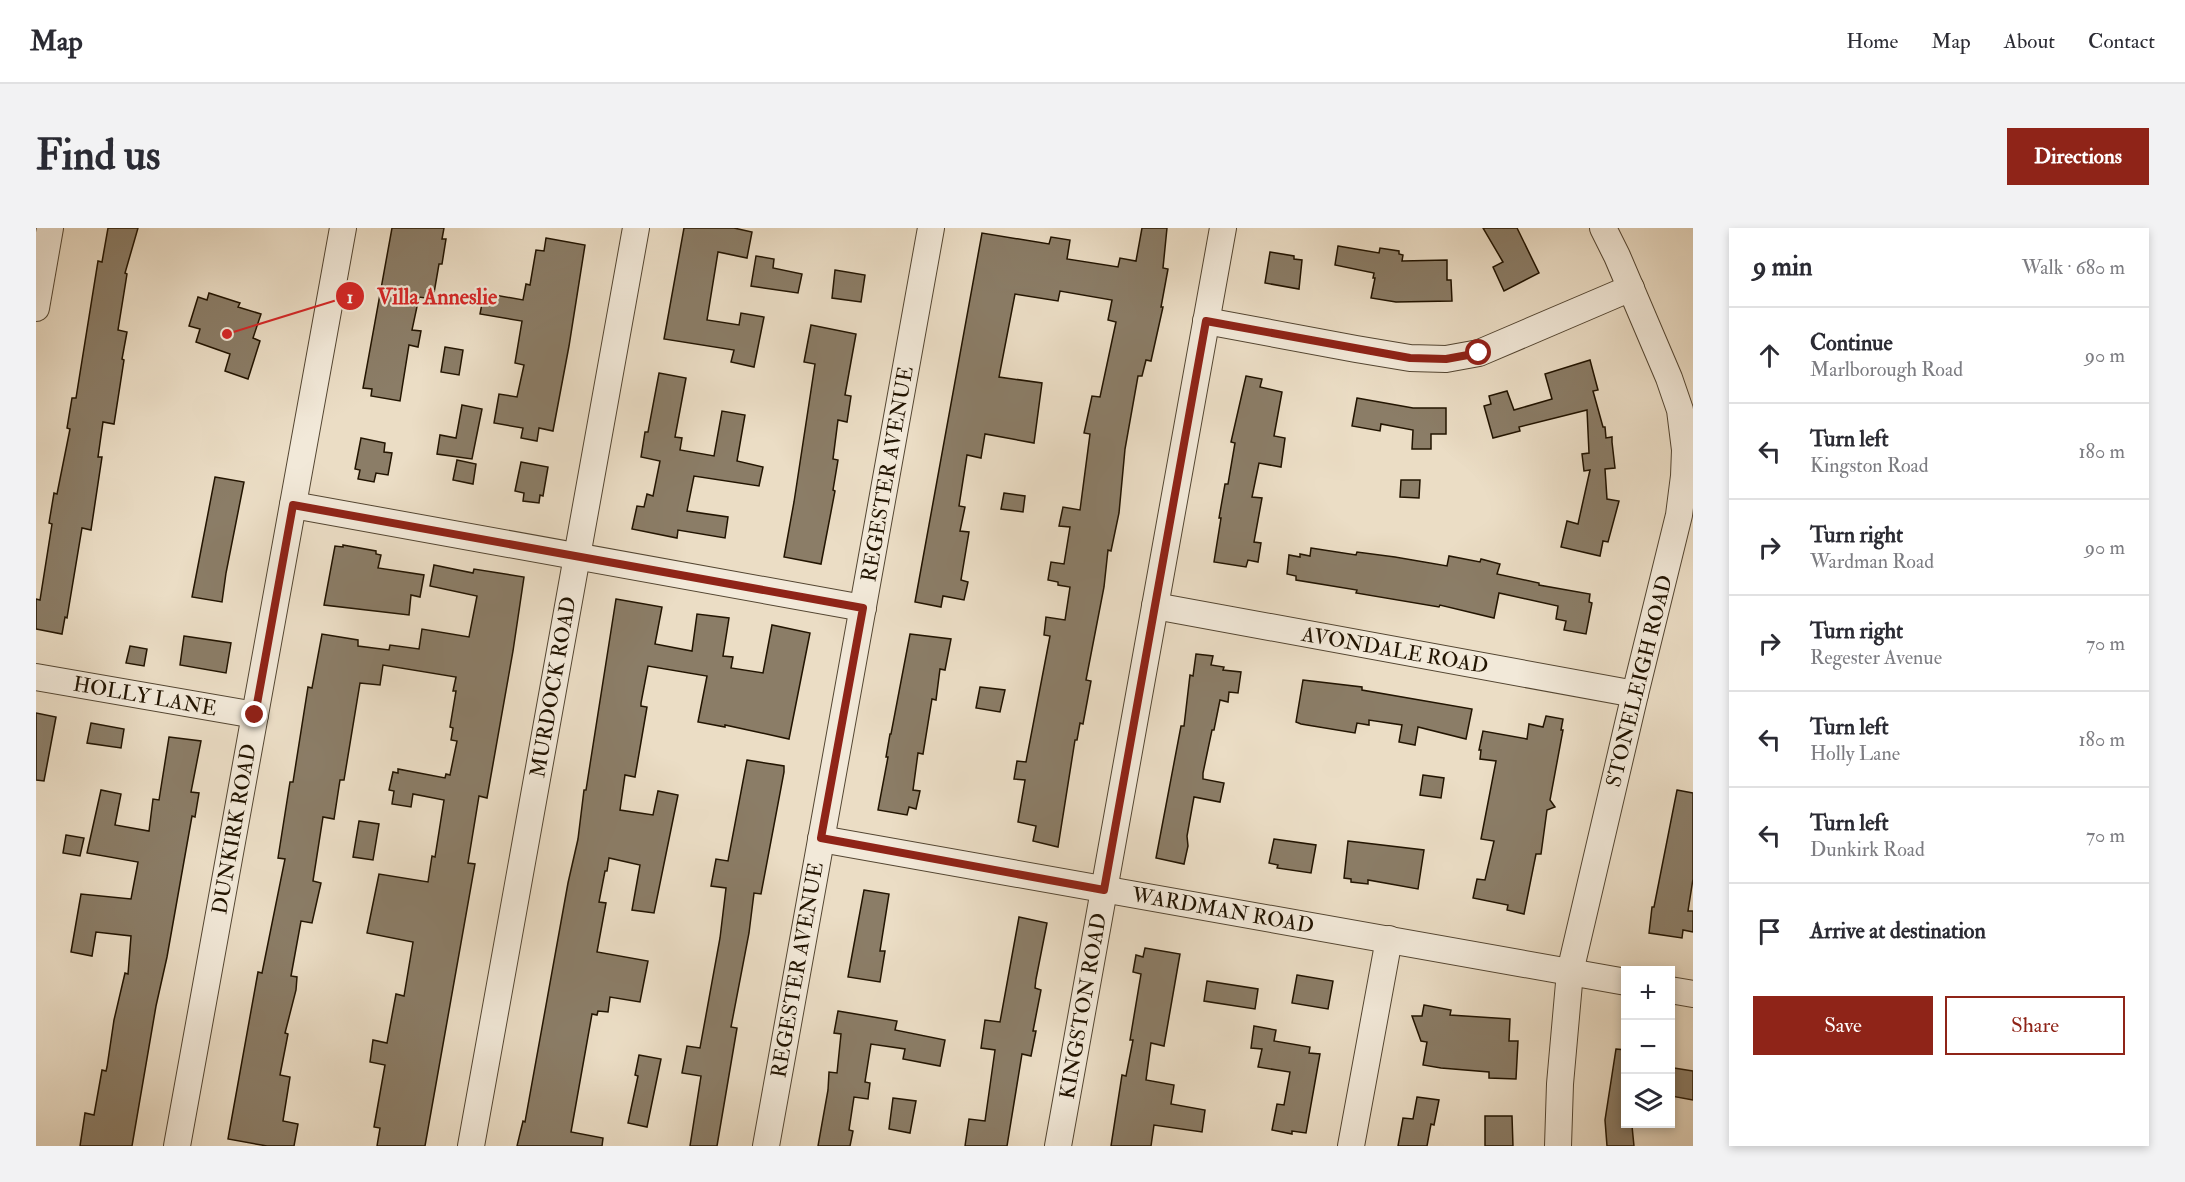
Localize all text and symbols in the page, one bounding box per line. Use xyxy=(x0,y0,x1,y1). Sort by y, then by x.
text: Map xyxy=(30,24,83,59)
text: Home xyxy=(1846,28,1898,55)
text: Map xyxy=(1931,28,1971,55)
text: About xyxy=(2004,28,2055,55)
text: Contact xyxy=(2088,28,2155,55)
button: Directions xyxy=(2007,128,2149,185)
text: Find us xyxy=(36,130,160,182)
text: 9 min xyxy=(1753,251,1812,283)
text: Walk · 680 m xyxy=(2022,255,2125,280)
callout: Villa Anneslie xyxy=(335,276,509,316)
text: Villa Anneslie xyxy=(376,283,498,311)
text: 1 xyxy=(347,286,353,309)
text: Continue xyxy=(1810,329,1893,357)
route start xyxy=(1465,339,1491,365)
icon: ahead xyxy=(1753,339,1786,372)
text: 90 m xyxy=(2085,343,2125,368)
text: Marlborough Road xyxy=(1810,357,1963,382)
street label: REGESTER AVENUE xyxy=(855,364,920,584)
text: Turn left xyxy=(1810,425,1889,453)
icon: left xyxy=(1753,435,1786,468)
text: 180 m xyxy=(2078,439,2125,464)
text: Kingston Road xyxy=(1810,453,1929,478)
text: Turn right xyxy=(1810,521,1903,549)
icon: right xyxy=(1753,531,1786,564)
text: 90 m xyxy=(2085,535,2125,560)
text: Wardman Road xyxy=(1810,549,1934,574)
street label: STONELEIGH ROAD xyxy=(1600,572,1679,790)
street label: MURDOCK ROAD xyxy=(524,594,583,780)
text: Turn right xyxy=(1810,617,1903,645)
street label: AVONDALE ROAD xyxy=(1299,621,1490,680)
icon: right xyxy=(1753,627,1786,660)
text: 70 m xyxy=(2086,631,2125,656)
text: Regester Avenue xyxy=(1810,645,1942,670)
street label: HOLLY LANE xyxy=(71,671,219,722)
route end xyxy=(241,701,267,727)
text: Turn left xyxy=(1810,713,1889,741)
icon: left xyxy=(1753,723,1786,756)
text: 180 m xyxy=(2078,727,2125,752)
text: Holly Lane xyxy=(1810,741,1900,766)
street label: DUNKIRK ROAD xyxy=(206,742,263,916)
text: Turn left xyxy=(1810,809,1889,837)
icon: left xyxy=(1753,819,1786,852)
text: 70 m xyxy=(2086,823,2125,848)
text: Dunkirk Road xyxy=(1810,837,1925,862)
street label: REGESTER AVENUE xyxy=(765,860,830,1080)
street label: WARDMAN ROAD xyxy=(1129,881,1316,940)
street label: KINGSTON ROAD xyxy=(1054,911,1113,1101)
icon: arrive xyxy=(1753,915,1786,948)
text: Arrive at destination xyxy=(1810,917,1986,945)
map controls xyxy=(1621,966,1675,1128)
button: + xyxy=(1621,966,1675,1020)
button: Save xyxy=(1753,996,1933,1055)
button: Share xyxy=(1945,996,2125,1055)
button: − xyxy=(1621,1020,1675,1074)
button: layers xyxy=(1621,1074,1675,1128)

